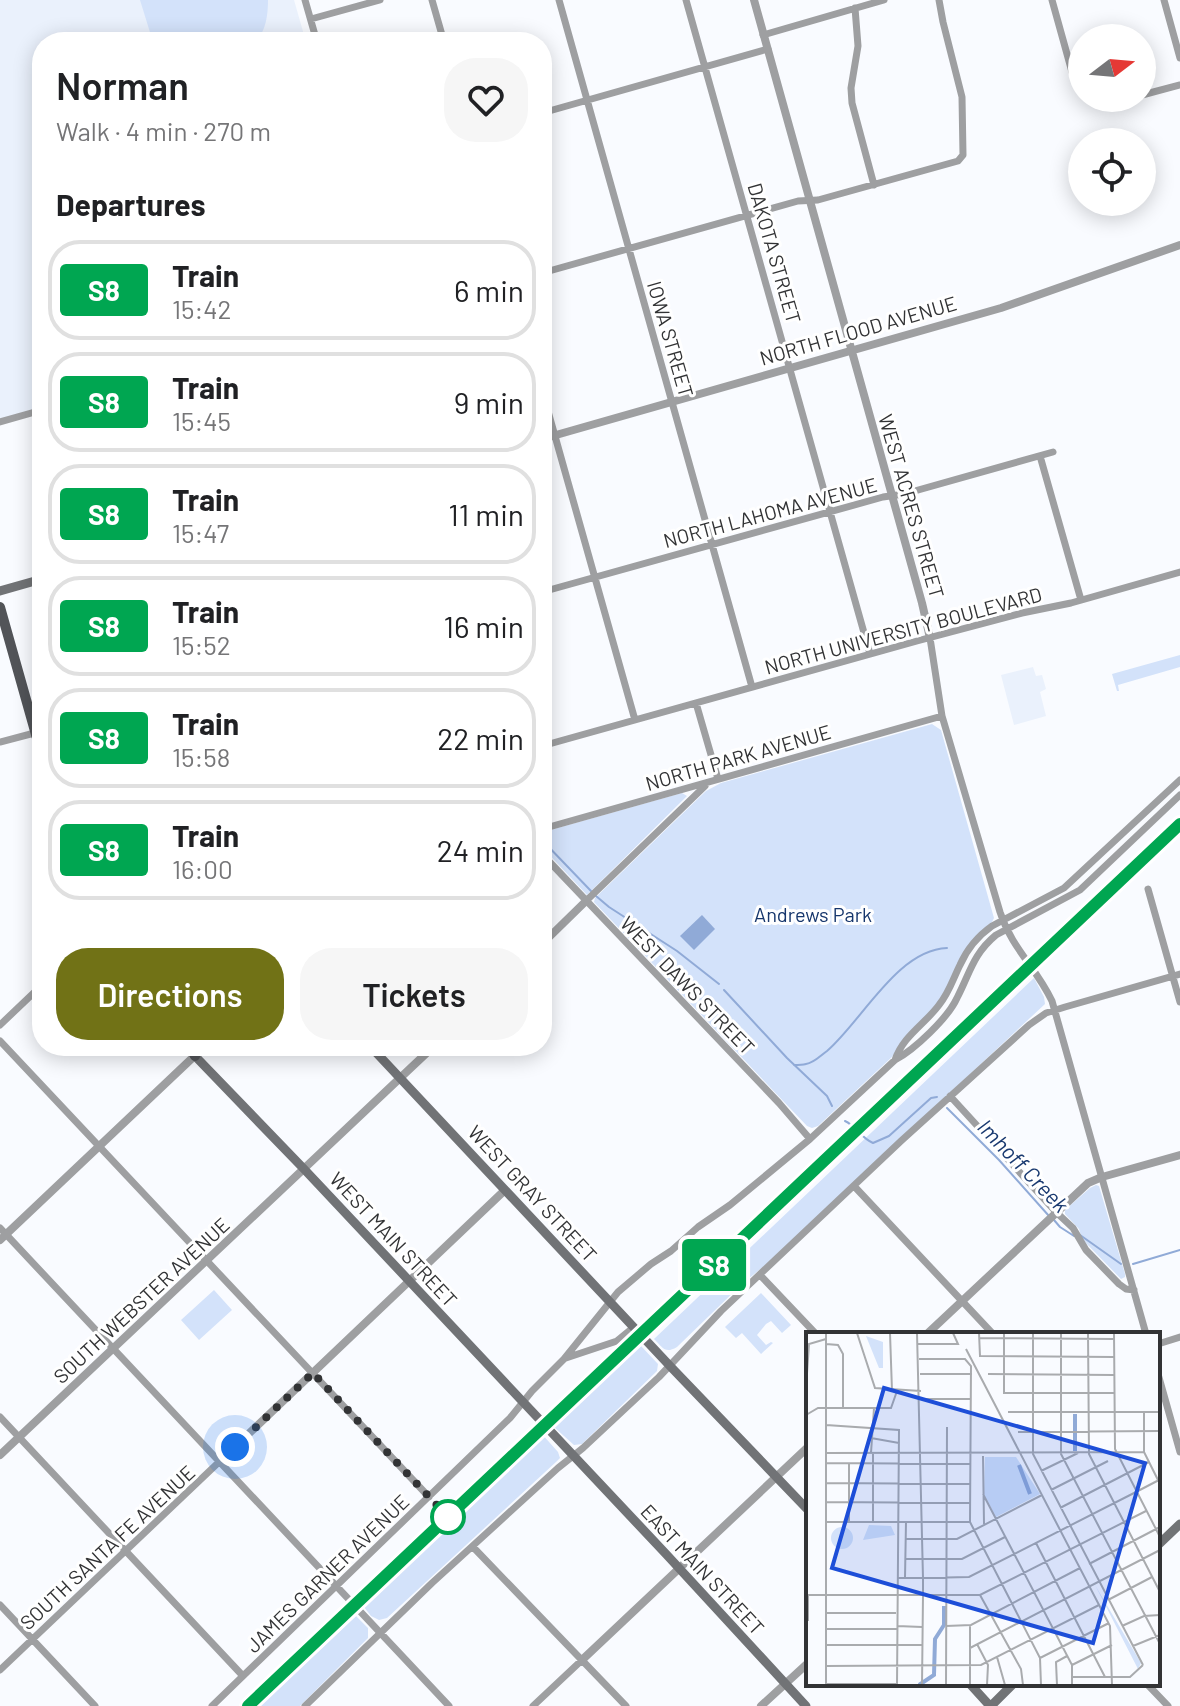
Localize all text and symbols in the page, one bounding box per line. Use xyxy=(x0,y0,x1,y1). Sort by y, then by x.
north arrow xyxy=(1068,24,1156,112)
map controls xyxy=(1068,24,1156,216)
button: heart xyxy=(444,58,528,142)
text: Norman xyxy=(56,62,189,108)
text: Walk · 4 min · 270 m xyxy=(56,115,271,146)
button: locate xyxy=(1068,128,1156,216)
street label: DAKOTA STREET xyxy=(743,180,807,326)
text: Departures xyxy=(56,186,206,222)
text: Train xyxy=(172,257,239,293)
text: 6 min xyxy=(454,272,524,308)
text: S8 xyxy=(88,273,120,307)
street label: IOWA STREET xyxy=(643,278,699,400)
street label: NORTH FLOOD AVENUE xyxy=(757,290,959,370)
text: 15:42 xyxy=(172,293,232,324)
text: Train xyxy=(172,369,239,405)
text: 9 min xyxy=(454,384,524,420)
text: S8 xyxy=(88,385,120,419)
text: 15:45 xyxy=(172,405,231,436)
street label: WEST ACRES STREET xyxy=(874,411,950,601)
street label: NORTH LAHOMA AVENUE xyxy=(660,472,880,552)
text: Train xyxy=(172,481,239,517)
text: 11 min xyxy=(448,496,524,532)
text: S8 xyxy=(88,497,120,531)
text: 15:47 xyxy=(172,517,229,548)
street label: NORTH UNIVERSITY BOULEVARD xyxy=(762,581,1044,679)
text: Train xyxy=(172,593,239,629)
text: 16 min xyxy=(443,608,524,644)
text: S8 xyxy=(88,609,120,643)
text: 15:52 xyxy=(172,629,231,660)
text: Train xyxy=(172,705,239,741)
street label: NORTH PARK AVENUE xyxy=(642,719,834,795)
text: 22 min xyxy=(437,720,524,756)
text: S8 xyxy=(88,721,120,755)
text: 15:58 xyxy=(172,741,230,772)
text: Train xyxy=(172,817,239,853)
text: 24 min xyxy=(437,832,524,868)
text: S8 xyxy=(88,833,120,867)
text: 16:00 xyxy=(172,853,233,884)
park label: Andrews Park xyxy=(754,902,872,926)
street label: WEST DAWS STREET xyxy=(616,911,760,1059)
button: Directions xyxy=(56,948,284,1040)
button: Tickets xyxy=(300,948,528,1040)
water label: Imhoff Creek xyxy=(973,1113,1075,1217)
street label: WEST GRAY STREET xyxy=(464,1120,602,1266)
street label: WEST MAIN STREET xyxy=(325,1167,463,1311)
street label: SOUTH WEBSTER AVENUE xyxy=(48,1212,234,1388)
line badge: S8 xyxy=(678,1239,750,1291)
text: S8 xyxy=(698,1248,730,1282)
inset map xyxy=(806,1332,1160,1686)
your location xyxy=(215,1427,255,1467)
street label: SOUTH SANTA FE AVENUE xyxy=(15,1460,199,1634)
street label: JAMES GARNER AVENUE xyxy=(241,1489,413,1657)
street label: EAST MAIN STREET xyxy=(636,1499,770,1639)
unlabelled marker xyxy=(431,1500,465,1534)

